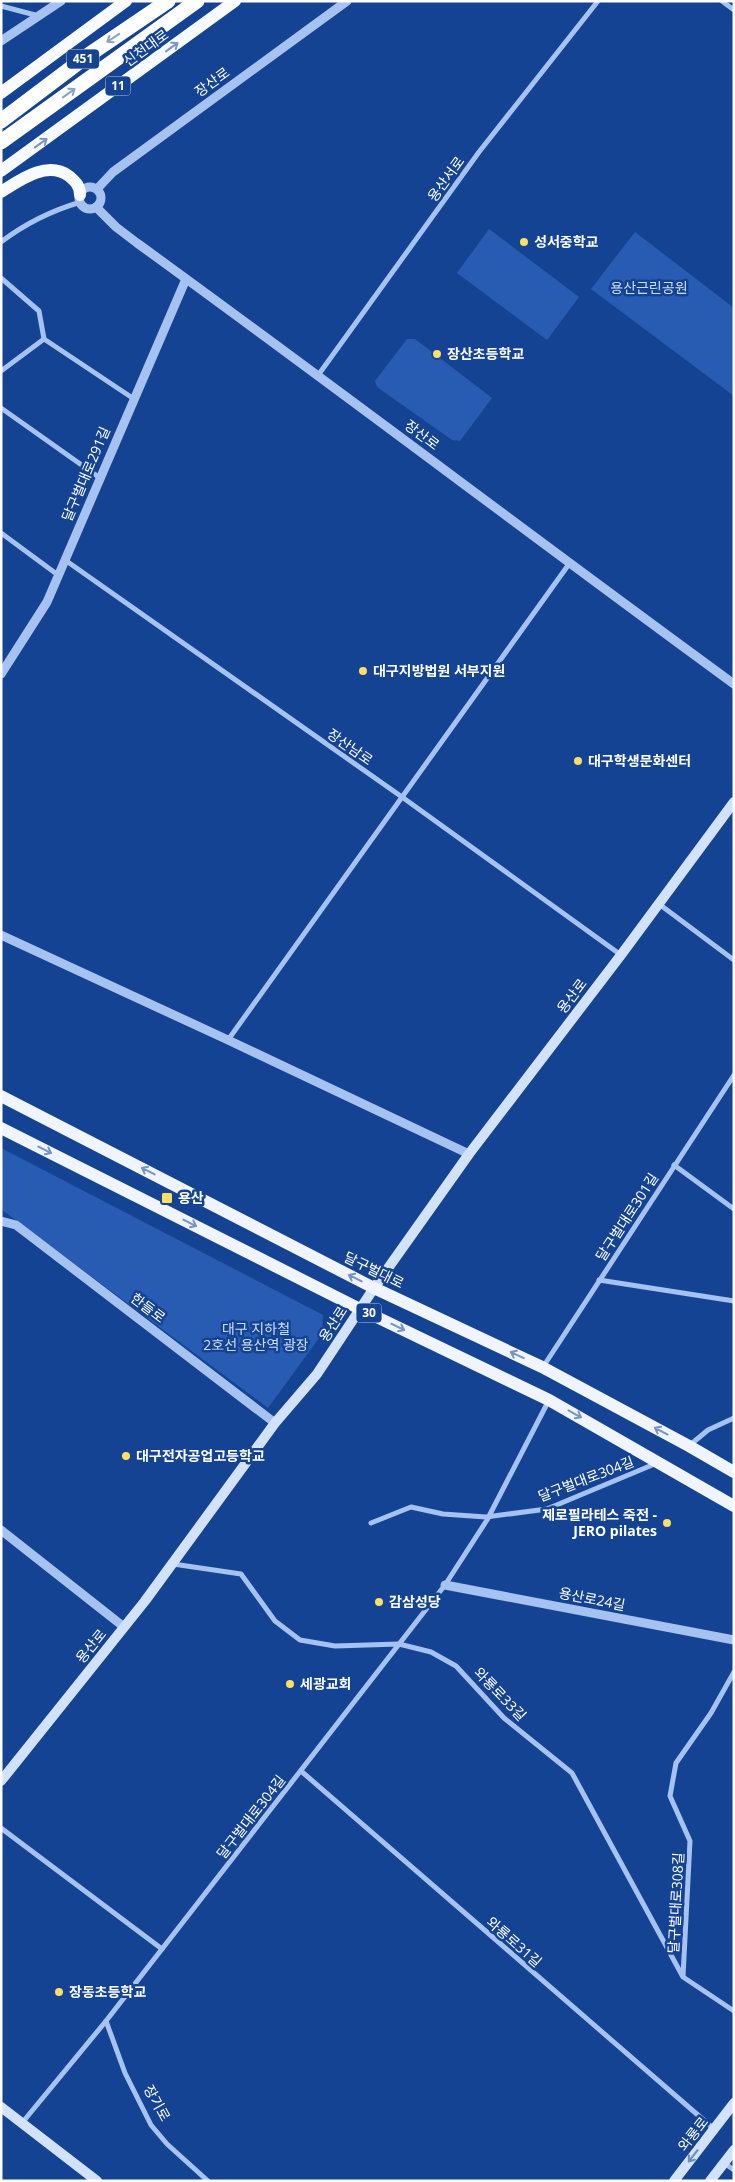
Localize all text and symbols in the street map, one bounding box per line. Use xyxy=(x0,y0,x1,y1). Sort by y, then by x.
street label: 신천대로 xyxy=(119,25,172,70)
one-way arrow xyxy=(106,33,120,43)
one-way arrow xyxy=(165,42,179,52)
road number: 451 xyxy=(67,50,99,68)
street label: 장산로 xyxy=(190,62,233,101)
road number: 11 xyxy=(106,76,130,95)
one-way arrow xyxy=(62,88,76,98)
one-way arrow xyxy=(34,137,47,148)
street label: 용산서로 xyxy=(423,152,468,205)
place label: 성서중학교 xyxy=(534,232,599,251)
marker: 성서중학교 xyxy=(518,236,530,248)
park label: 용산근린공원 xyxy=(610,278,688,297)
place label: 장산초등학교 xyxy=(447,344,524,363)
marker: 장산초등학교 xyxy=(431,348,443,360)
street label: 장산로 xyxy=(401,415,444,454)
street label: 달구벌대로291길 xyxy=(57,423,114,524)
place label: 대구지방법원 서부지원 xyxy=(373,661,505,680)
marker: 대구지방법원 서부지원 xyxy=(357,665,369,677)
street label: 장산남로 xyxy=(324,724,377,769)
place label: 대구학생문화센터 xyxy=(588,751,691,770)
marker: 대구학생문화센터 xyxy=(572,755,584,767)
street label: 용산로 xyxy=(552,974,591,1017)
one-way arrow xyxy=(37,1146,52,1155)
one-way arrow xyxy=(141,1166,156,1175)
street label: 달구벌대로301길 xyxy=(591,1169,662,1264)
place label: 용산 xyxy=(178,1188,204,1207)
marker: 용산 xyxy=(160,1191,174,1205)
one-way arrow xyxy=(182,1219,197,1228)
street label: 달구벌대로 xyxy=(341,1247,407,1292)
one-way arrow xyxy=(347,1273,362,1283)
street label: 한들로 xyxy=(127,1288,170,1327)
street label: 용산로 xyxy=(314,1302,351,1345)
road number: 30 xyxy=(356,1304,382,1322)
park label: 대구 지하철 2호선 용산역 광장 xyxy=(203,1319,309,1354)
one-way arrow xyxy=(390,1323,405,1332)
one-way arrow xyxy=(510,1350,525,1359)
one-way arrow xyxy=(567,1410,582,1420)
one-way arrow xyxy=(654,1425,669,1435)
place label: 대구전자공업고등학교 xyxy=(136,1446,265,1465)
marker: 대구전자공업고등학교 xyxy=(120,1450,132,1462)
street label: 달구벌대로304길 xyxy=(535,1452,637,1506)
place label: 제로필라테스 죽전 - JERO pilates xyxy=(542,1505,657,1540)
marker: 제로필라테스 죽전 - JERO pilates xyxy=(661,1517,673,1529)
street label: 용산로24길 xyxy=(557,1583,627,1614)
place label: 감삼성당 xyxy=(389,1592,441,1611)
marker: 감삼성당 xyxy=(373,1596,385,1608)
street label: 용산로 xyxy=(71,1625,110,1667)
street label: 와룡로33길 xyxy=(470,1663,531,1725)
place label: 세광교회 xyxy=(300,1674,352,1693)
marker: 세광교회 xyxy=(284,1678,296,1690)
street label: 달구벌대로304길 xyxy=(212,1771,289,1862)
street label: 달구벌대로308길 xyxy=(663,1852,688,1954)
street label: 와룡로31길 xyxy=(483,1912,546,1971)
place label: 장동초등학교 xyxy=(69,1982,146,2001)
marker: 장동초등학교 xyxy=(53,1986,65,1998)
street label: 장기로 xyxy=(140,2081,175,2124)
street label: 와룡로 xyxy=(673,2113,712,2155)
one-way arrow xyxy=(688,2149,698,2163)

